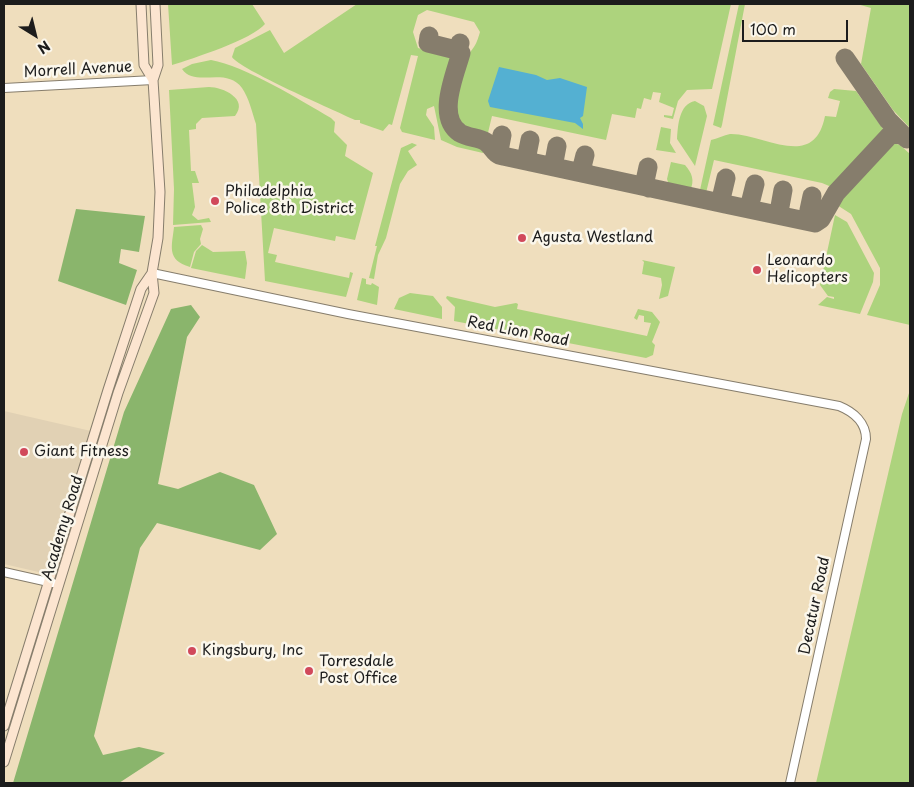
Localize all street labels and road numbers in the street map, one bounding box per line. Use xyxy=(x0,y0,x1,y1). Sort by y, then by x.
street label: Morrell Avenue xyxy=(23,58,133,82)
street label: Red Lion Road xyxy=(466,313,570,351)
street label: Academy Road xyxy=(39,473,87,583)
street label: Decatur Road xyxy=(796,555,834,657)

